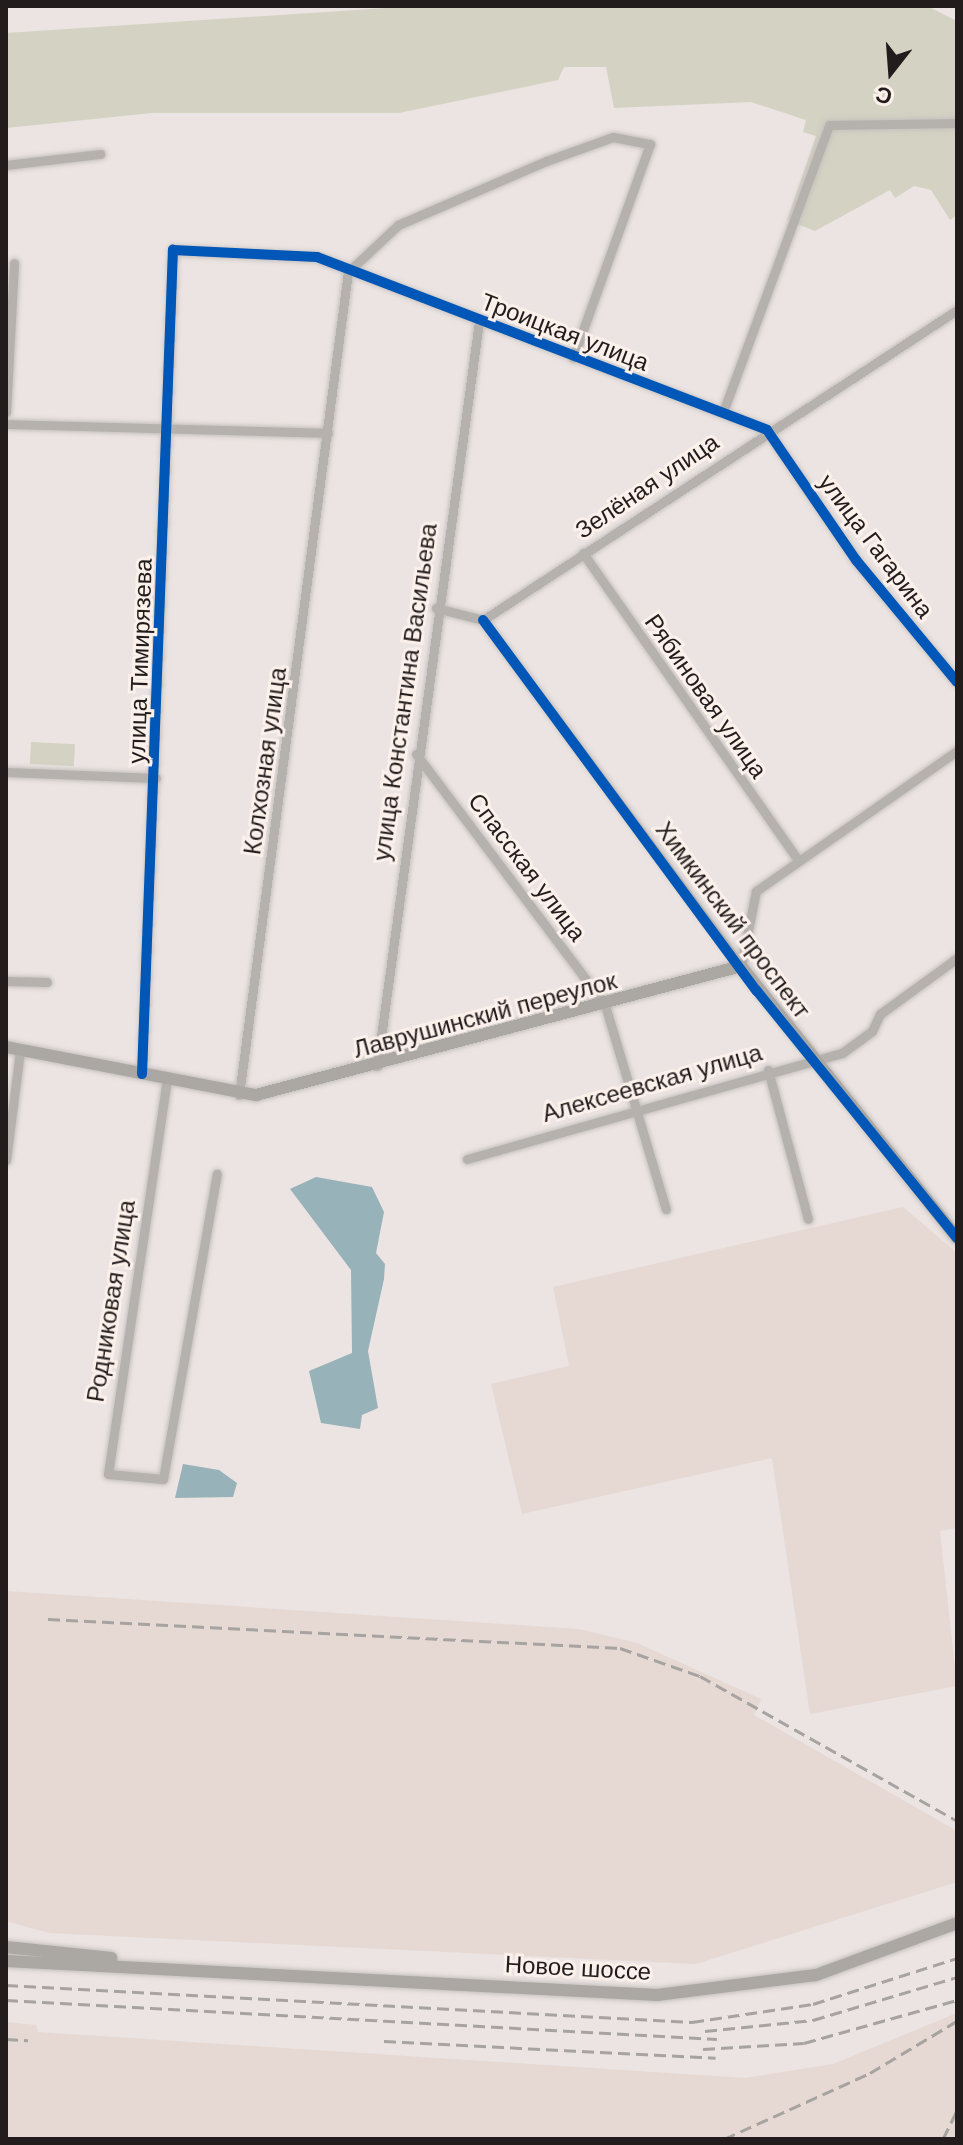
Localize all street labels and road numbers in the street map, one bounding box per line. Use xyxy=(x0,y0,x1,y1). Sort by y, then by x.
street label: Троицкая улица xyxy=(477,287,653,377)
street label: Зелёная улица xyxy=(570,427,724,545)
street label: улица Гагарина xyxy=(813,468,939,624)
street label: улица Константина Васильева xyxy=(367,521,443,863)
street label: улица Тимирязева xyxy=(122,558,158,764)
street label: Рябиновая улица xyxy=(639,609,773,783)
street label: Колхозная улица xyxy=(238,665,292,857)
street label: Спасская улица xyxy=(462,787,592,947)
street label: Химкинский проспект xyxy=(650,816,816,1024)
street label: Лаврушинский переулок xyxy=(350,966,620,1064)
street label: Алексеевская улица xyxy=(539,1038,765,1128)
street label: Родниковая улица xyxy=(81,1198,141,1404)
street label: Новое шоссе xyxy=(504,1950,652,1986)

